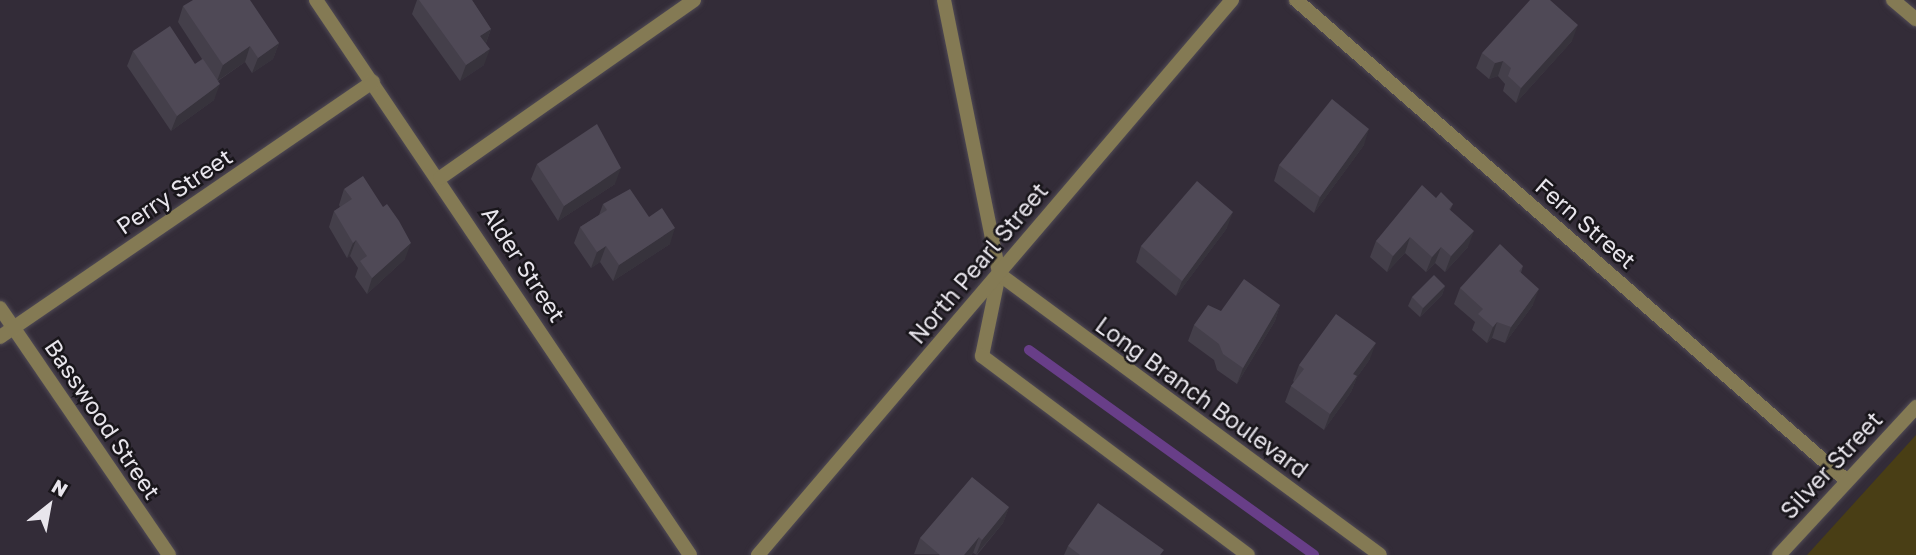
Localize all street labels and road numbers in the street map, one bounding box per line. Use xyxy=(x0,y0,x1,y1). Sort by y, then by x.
street label: Perry Street xyxy=(111,142,237,240)
street label: Fern Street xyxy=(1530,172,1642,274)
street label: North Pearl Street xyxy=(903,177,1053,349)
street label: Alder Street xyxy=(476,201,572,327)
street label: Long Branch Boulevard xyxy=(1090,311,1314,483)
street label: Basswood Street xyxy=(39,334,167,504)
street label: Silver Street xyxy=(1774,406,1888,524)

